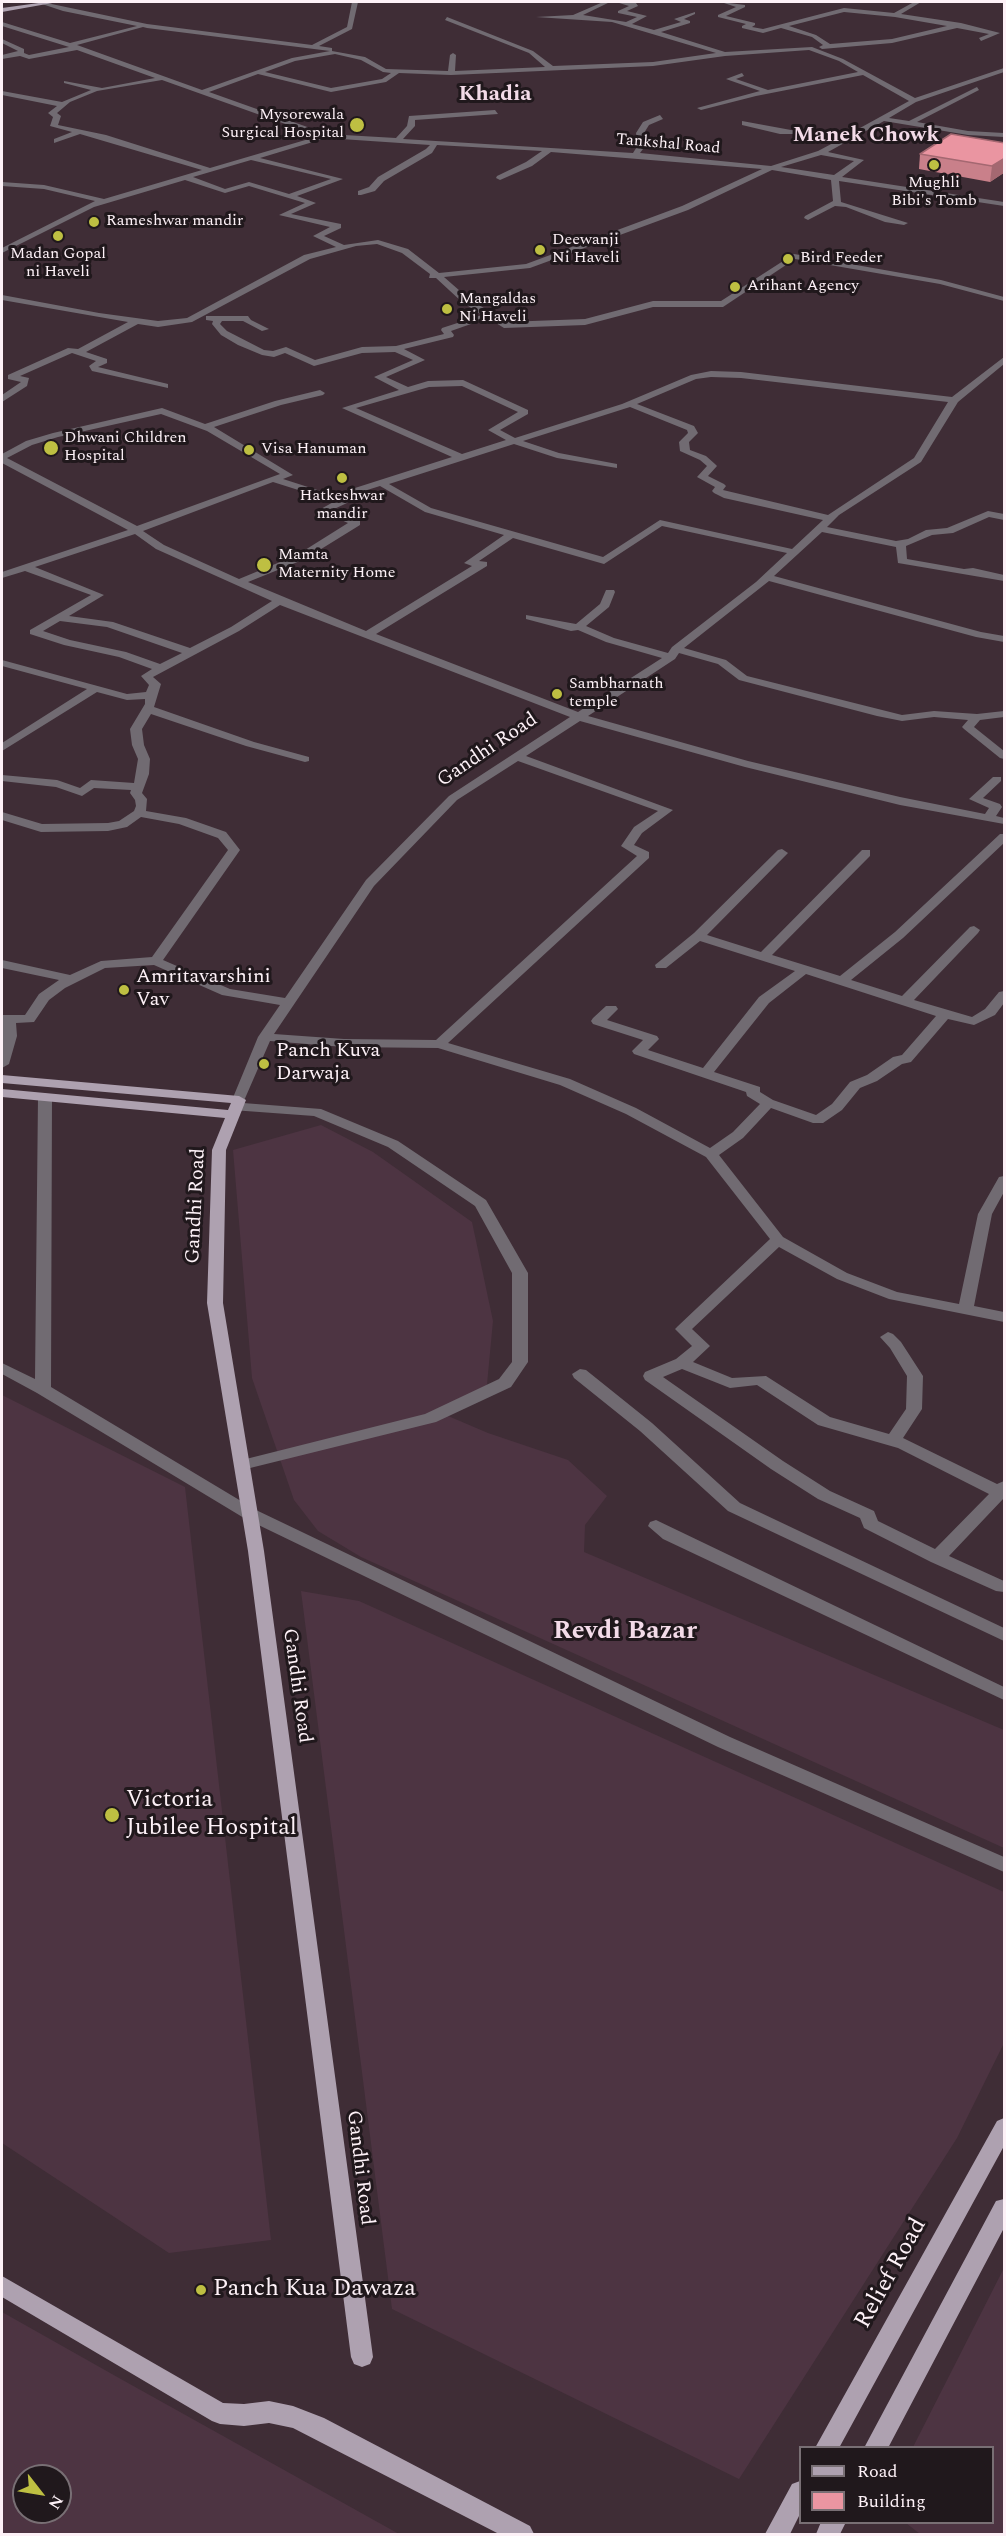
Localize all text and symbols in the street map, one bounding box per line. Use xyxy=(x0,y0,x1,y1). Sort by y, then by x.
district label: Khadia xyxy=(458,83,532,109)
place label: Mysorewala Surgical Hospital xyxy=(222,106,344,144)
marker: Mysorewala Surgical Hospital xyxy=(348,116,366,134)
district label: Manek Chowk xyxy=(792,124,940,150)
street label: Tankshal Road xyxy=(615,131,721,159)
marker: Mughli Bibi's Tomb xyxy=(927,158,941,172)
place label: Mughli Bibi's Tomb xyxy=(891,174,977,212)
place label: Rameshwar mandir xyxy=(106,212,243,232)
marker: Rameshwar mandir xyxy=(87,215,101,229)
marker: Madan Gopal ni Haveli xyxy=(51,229,65,243)
place label: Deewanji Ni Haveli xyxy=(552,231,620,269)
marker: Deewanji Ni Haveli xyxy=(533,243,547,257)
place label: Madan Gopal ni Haveli xyxy=(10,245,106,283)
place label: Bird Feeder xyxy=(800,249,883,269)
marker: Bird Feeder xyxy=(781,252,795,266)
place label: Arihant Agency xyxy=(747,277,859,297)
marker: Arihant Agency xyxy=(728,280,742,294)
place label: Mangaldas Ni Haveli xyxy=(459,290,536,328)
marker: Mangaldas Ni Haveli xyxy=(440,302,454,316)
place label: Dhwani Children Hospital xyxy=(64,429,187,467)
marker: Dhwani Children Hospital xyxy=(42,439,60,457)
place label: Visa Hanuman xyxy=(261,440,366,460)
marker: Visa Hanuman xyxy=(242,443,256,457)
marker: Hatkeshwar mandir xyxy=(335,471,349,485)
place label: Hatkeshwar mandir xyxy=(299,487,385,525)
place label: Mamta Maternity Home xyxy=(278,546,396,584)
marker: Mamta Maternity Home xyxy=(255,556,273,574)
place label: Sambharnath temple xyxy=(569,675,664,713)
marker: Sambharnath temple xyxy=(550,687,564,701)
street label: Gandhi Road xyxy=(433,709,543,793)
place label: Amritavarshini Vav xyxy=(136,966,271,1013)
marker: Amritavarshini Vav xyxy=(117,983,131,997)
place label: Panch Kuva Darwaja xyxy=(276,1040,380,1087)
marker: Panch Kuva Darwaja xyxy=(257,1057,271,1071)
street label: Gandhi Road xyxy=(182,1148,212,1264)
district label: Revdi Bazar xyxy=(553,1617,697,1649)
street label: Gandhi Road xyxy=(276,1627,316,1745)
place label: Victoria Jubilee Hospital xyxy=(126,1787,297,1843)
marker: Victoria Jubilee Hospital xyxy=(103,1806,121,1824)
street label: Gandhi Road xyxy=(340,2109,378,2227)
street label: Relief Road xyxy=(850,2214,934,2334)
place label: Panch Kua Dawaza xyxy=(213,2276,416,2304)
marker: Panch Kua Dawaza xyxy=(194,2283,208,2297)
legend xyxy=(799,2446,994,2524)
text: Road xyxy=(857,2458,898,2485)
north arrow xyxy=(12,2464,72,2524)
text: Building xyxy=(857,2488,926,2515)
text: N xyxy=(42,2490,69,2514)

